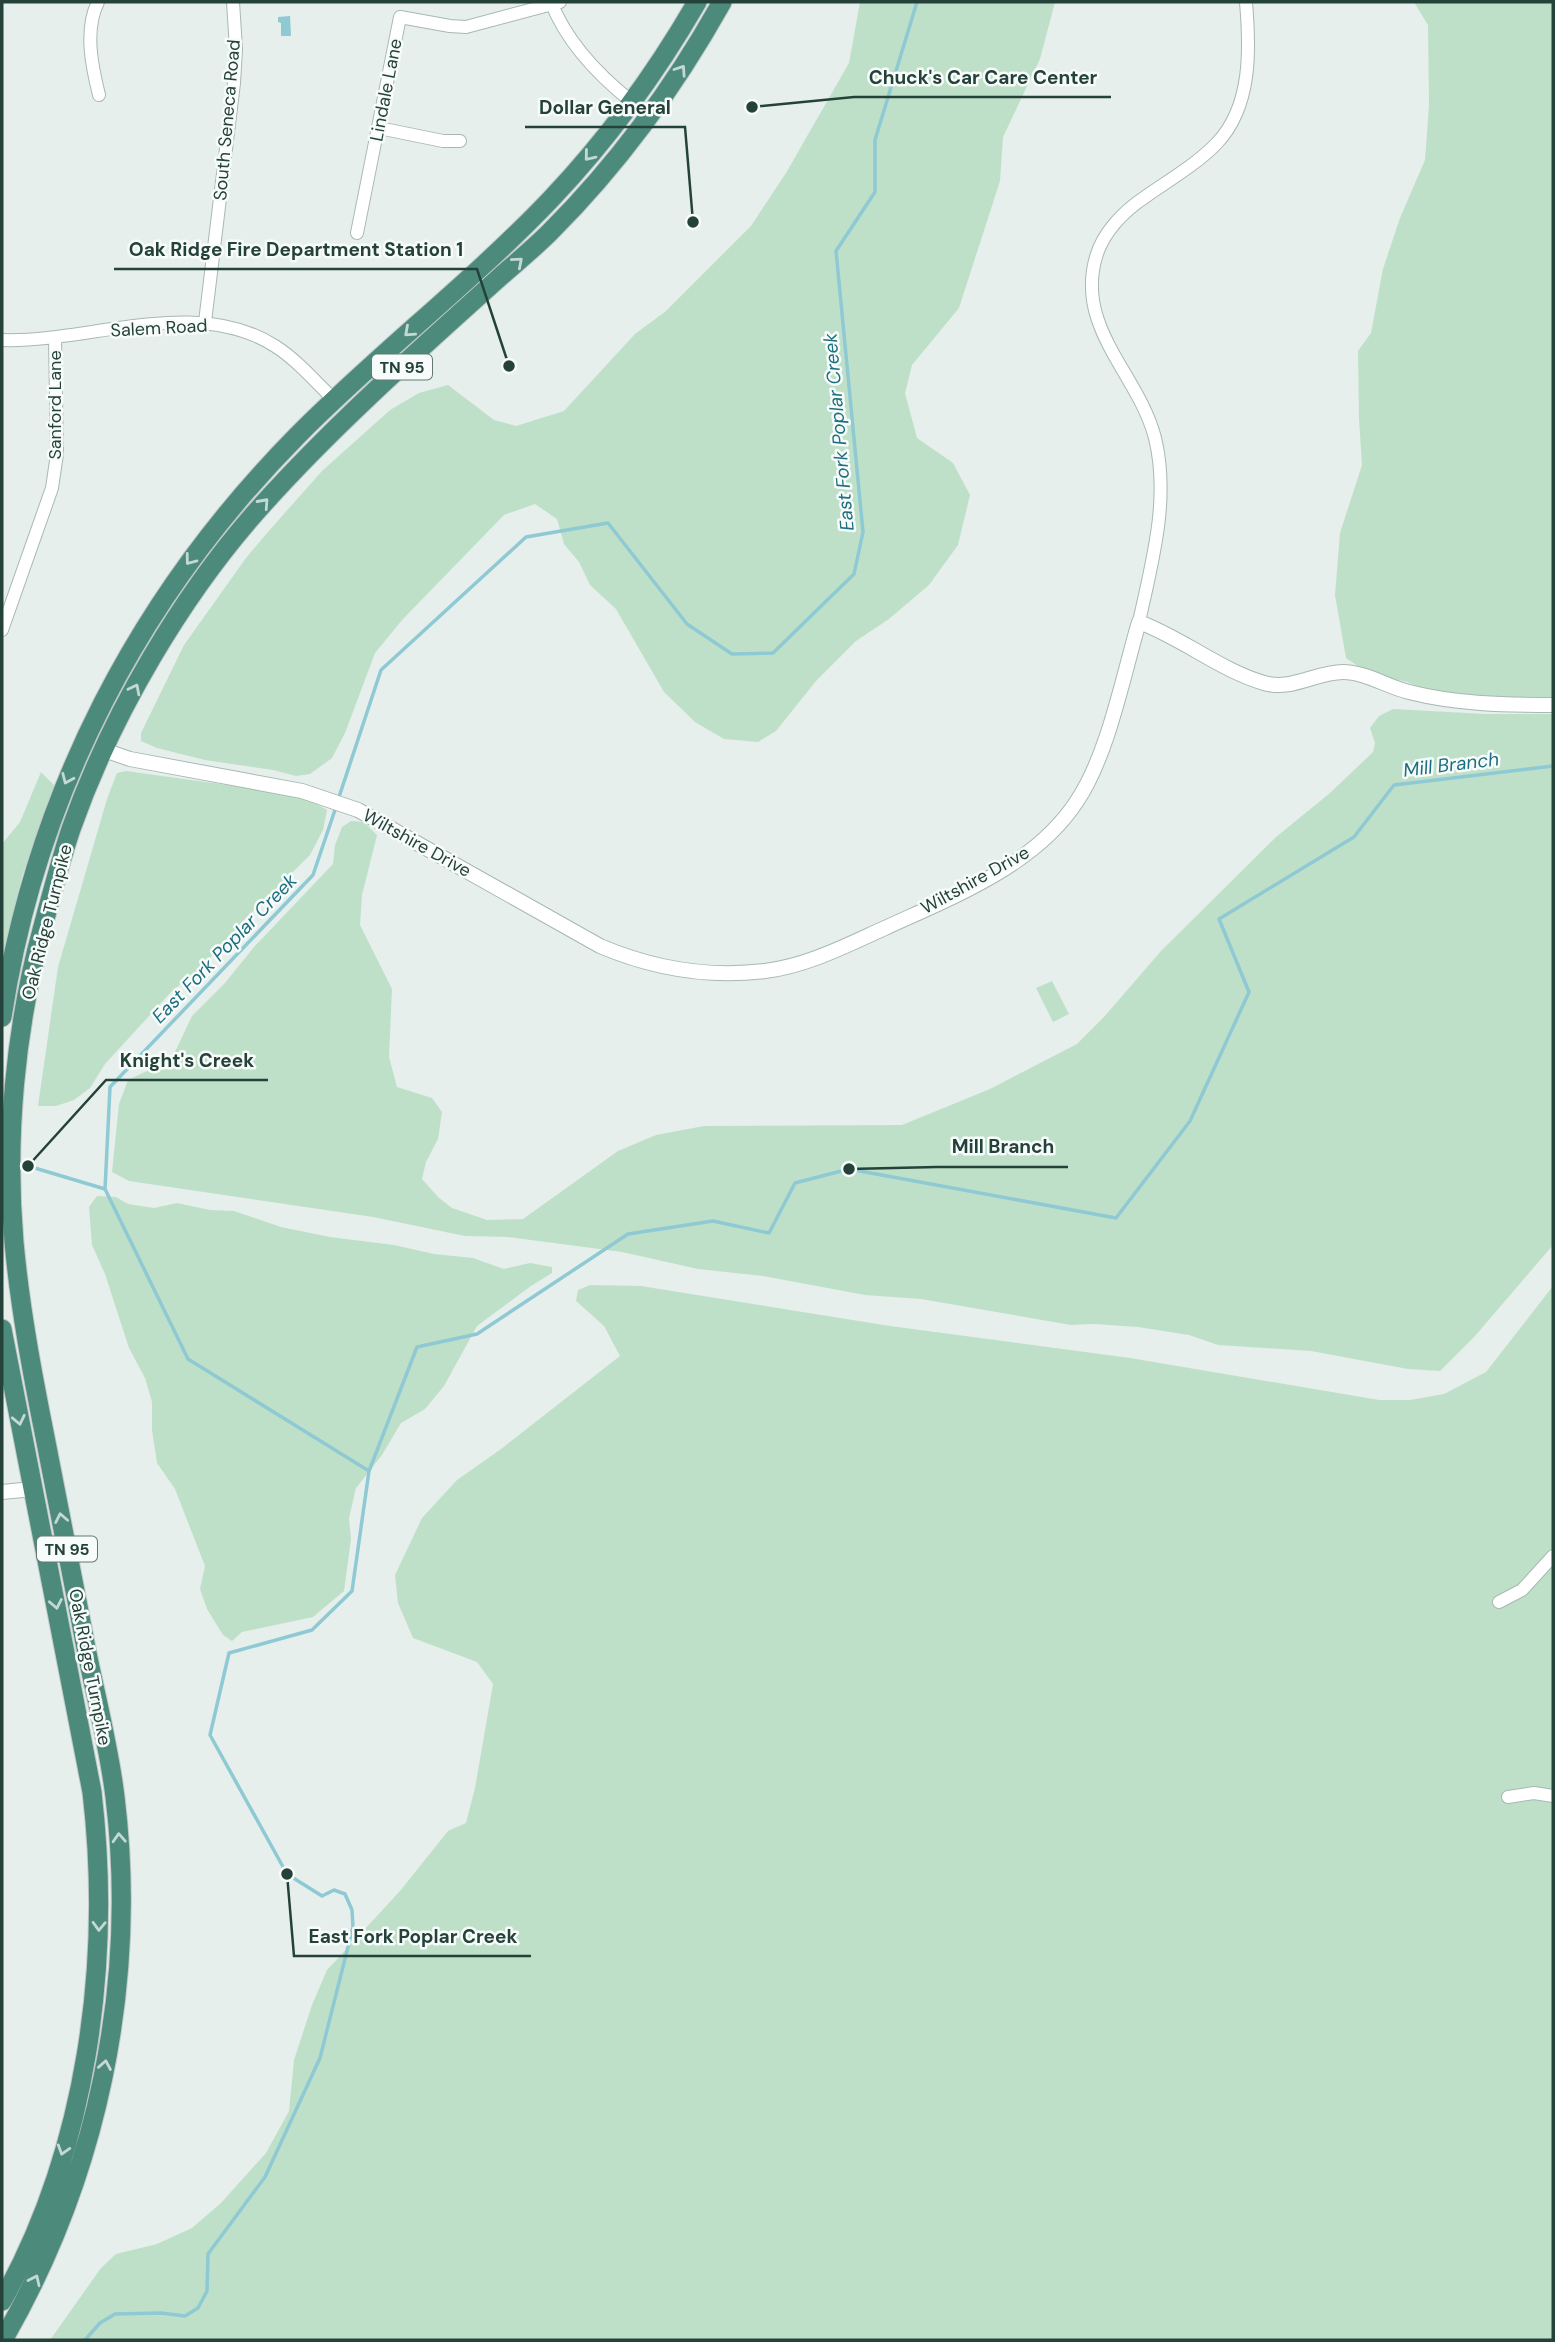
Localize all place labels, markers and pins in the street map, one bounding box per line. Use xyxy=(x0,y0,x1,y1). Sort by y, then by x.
callout: Chuck's Car Care Center xyxy=(854,57,1111,97)
callout: Dollar General xyxy=(525,87,685,127)
callout: Oak Ridge Fire Department Station 1 xyxy=(114,229,477,269)
callout: Knight's Creek xyxy=(106,1040,268,1080)
callout: Mill Branch xyxy=(937,1127,1068,1167)
callout: East Fork Poplar Creek xyxy=(294,1916,531,1956)

